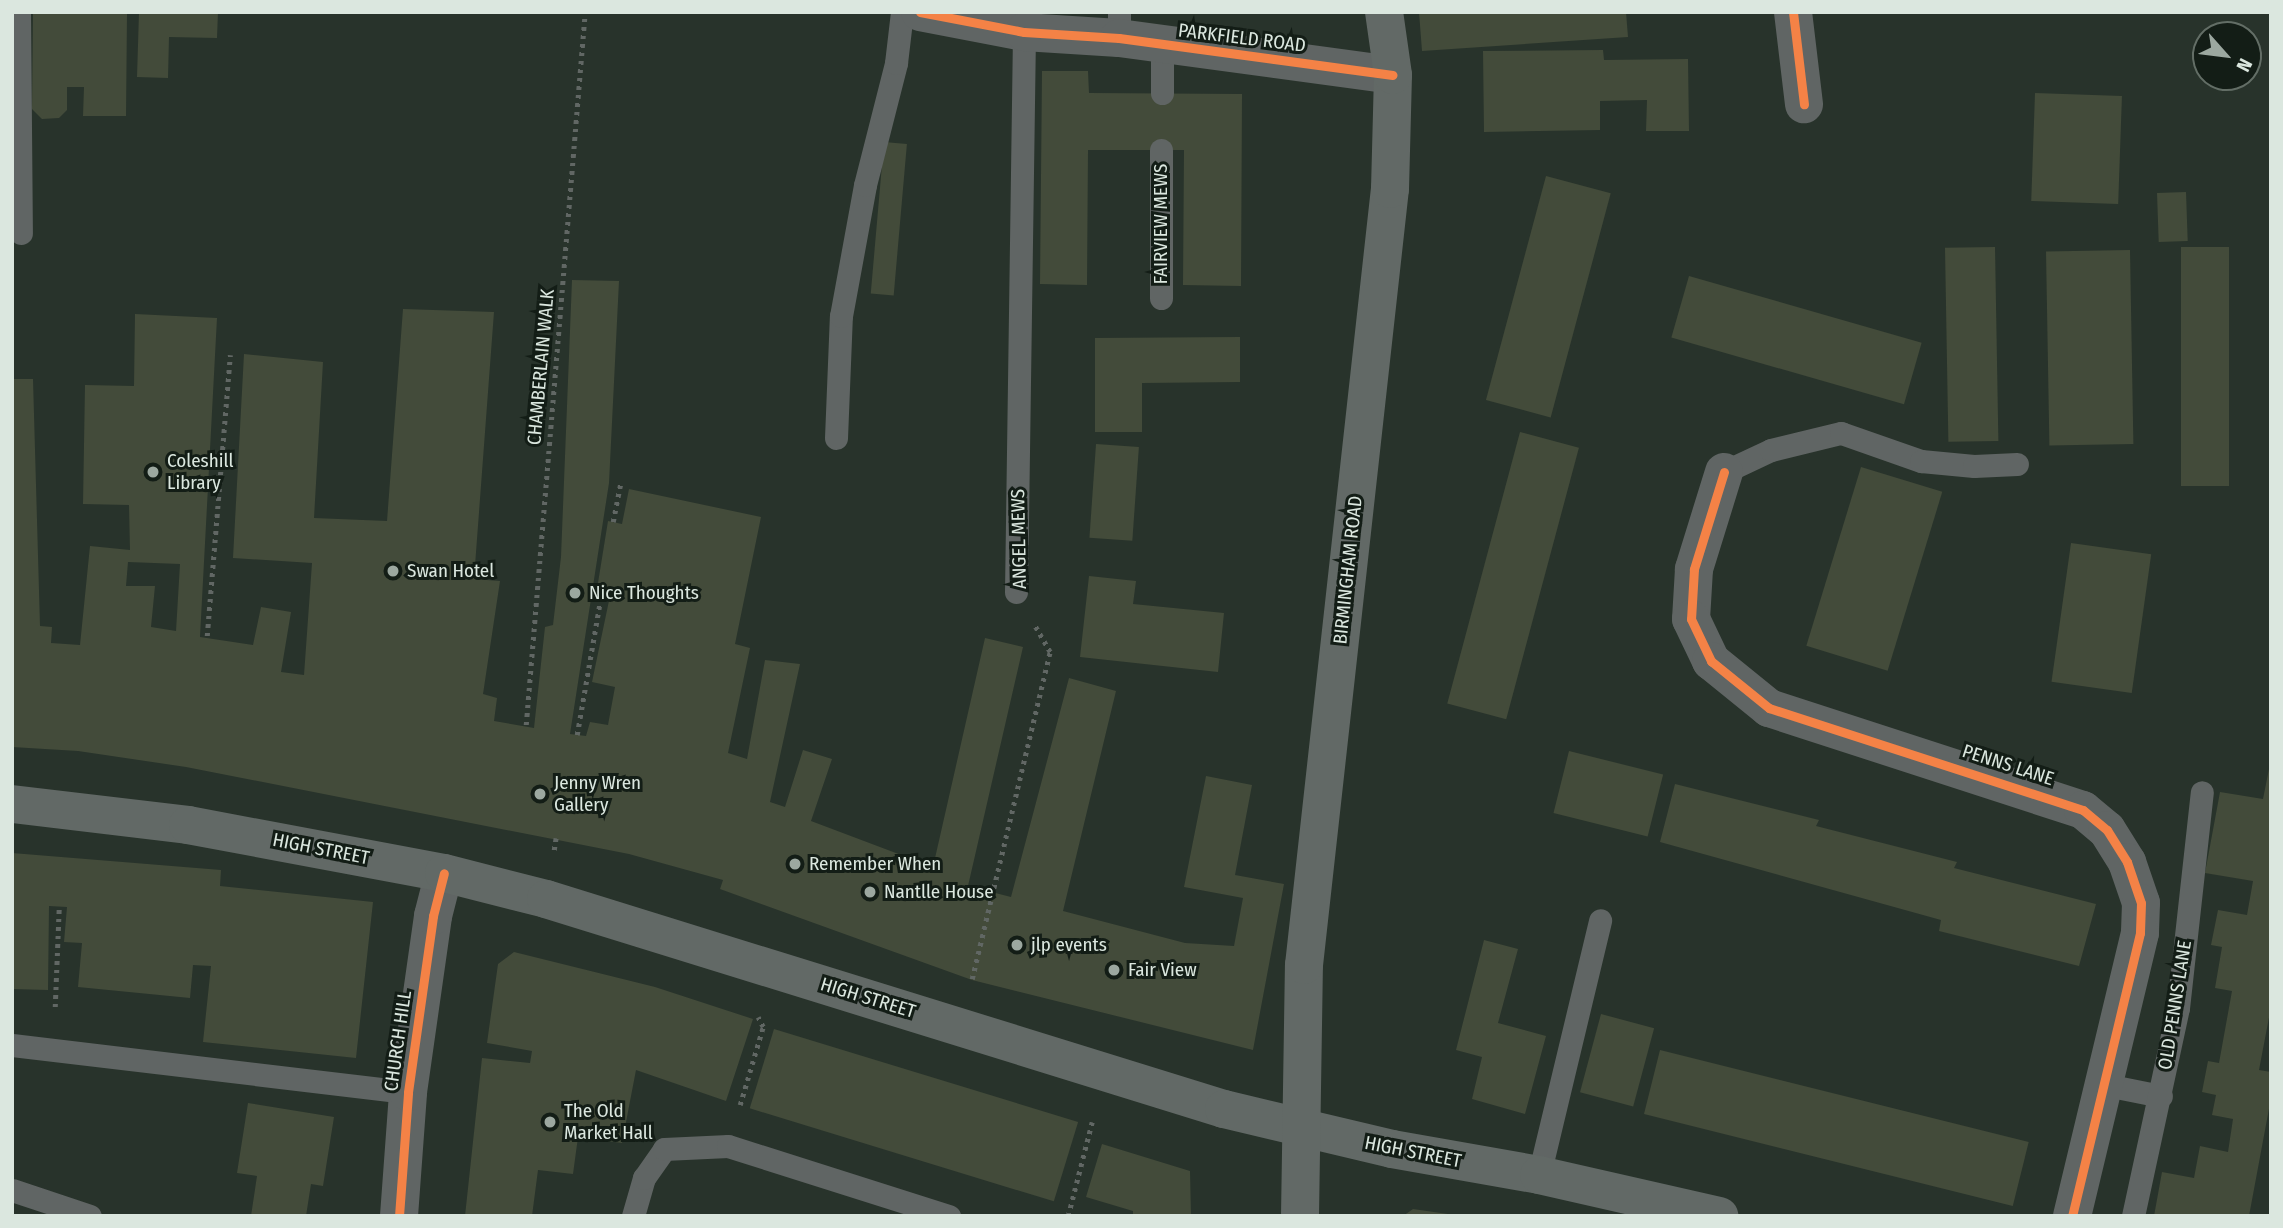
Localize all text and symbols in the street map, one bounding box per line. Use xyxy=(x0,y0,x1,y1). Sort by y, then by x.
street label: PARKFIELD ROAD xyxy=(1177,19,1307,57)
north arrow xyxy=(2192,21,2262,91)
text: N xyxy=(2231,55,2257,76)
street label: FAIRVIEW MEWS xyxy=(1150,164,1172,284)
street label: CHAMBERLAIN WALK xyxy=(523,288,559,446)
place label: Coleshill Library xyxy=(167,450,234,494)
marker: Coleshill Library xyxy=(145,464,161,480)
street label: ANGEL MEWS xyxy=(1007,489,1031,589)
street label: BIRMINGHAM ROAD xyxy=(1329,495,1367,645)
place label: Swan Hotel xyxy=(407,560,494,582)
marker: Swan Hotel xyxy=(385,563,401,579)
place label: Nice Thoughts xyxy=(589,582,699,604)
marker: Nice Thoughts xyxy=(567,585,583,601)
street label: PENNS LANE xyxy=(1959,740,2057,790)
place label: Jenny Wren Gallery xyxy=(554,772,641,816)
marker: Jenny Wren Gallery xyxy=(532,786,548,802)
street label: HIGH STREET xyxy=(271,828,371,870)
place label: Remember When xyxy=(809,853,941,875)
marker: Remember When xyxy=(787,856,803,872)
place label: Nantlle House xyxy=(884,881,994,903)
marker: Nantlle House xyxy=(862,884,878,900)
place label: jlp events xyxy=(1031,934,1107,956)
marker: jlp events xyxy=(1009,937,1025,953)
street label: OLD PENNS LANE xyxy=(2154,939,2196,1071)
place label: Fair View xyxy=(1128,959,1197,981)
marker: Fair View xyxy=(1106,962,1122,978)
street label: HIGH STREET xyxy=(818,973,918,1023)
street label: CHURCH HILL xyxy=(380,989,416,1093)
place label: The Old Market Hall xyxy=(564,1100,653,1144)
marker: The Old Market Hall xyxy=(542,1114,558,1130)
street label: HIGH STREET xyxy=(1363,1131,1463,1173)

